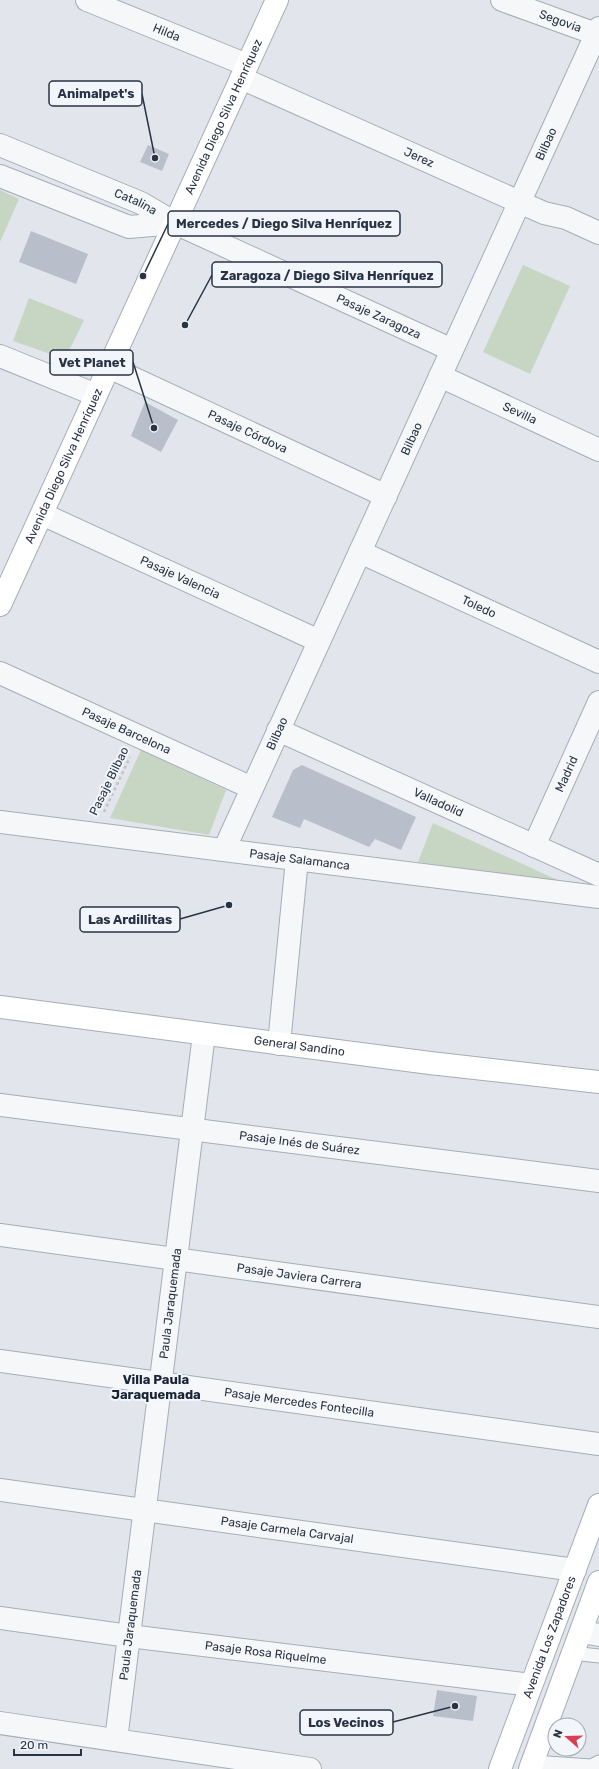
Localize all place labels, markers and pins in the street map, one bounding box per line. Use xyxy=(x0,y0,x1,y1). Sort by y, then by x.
callout: Animalpet's xyxy=(49,81,142,106)
callout: Mercedes / Diego Silva Henríquez xyxy=(168,211,400,236)
callout: Zaragoza / Diego Silva Henríquez xyxy=(212,262,442,287)
callout: Vet Planet xyxy=(50,350,133,375)
callout: Las Ardillitas xyxy=(80,907,180,932)
callout: Los Vecinos xyxy=(300,1710,393,1735)

